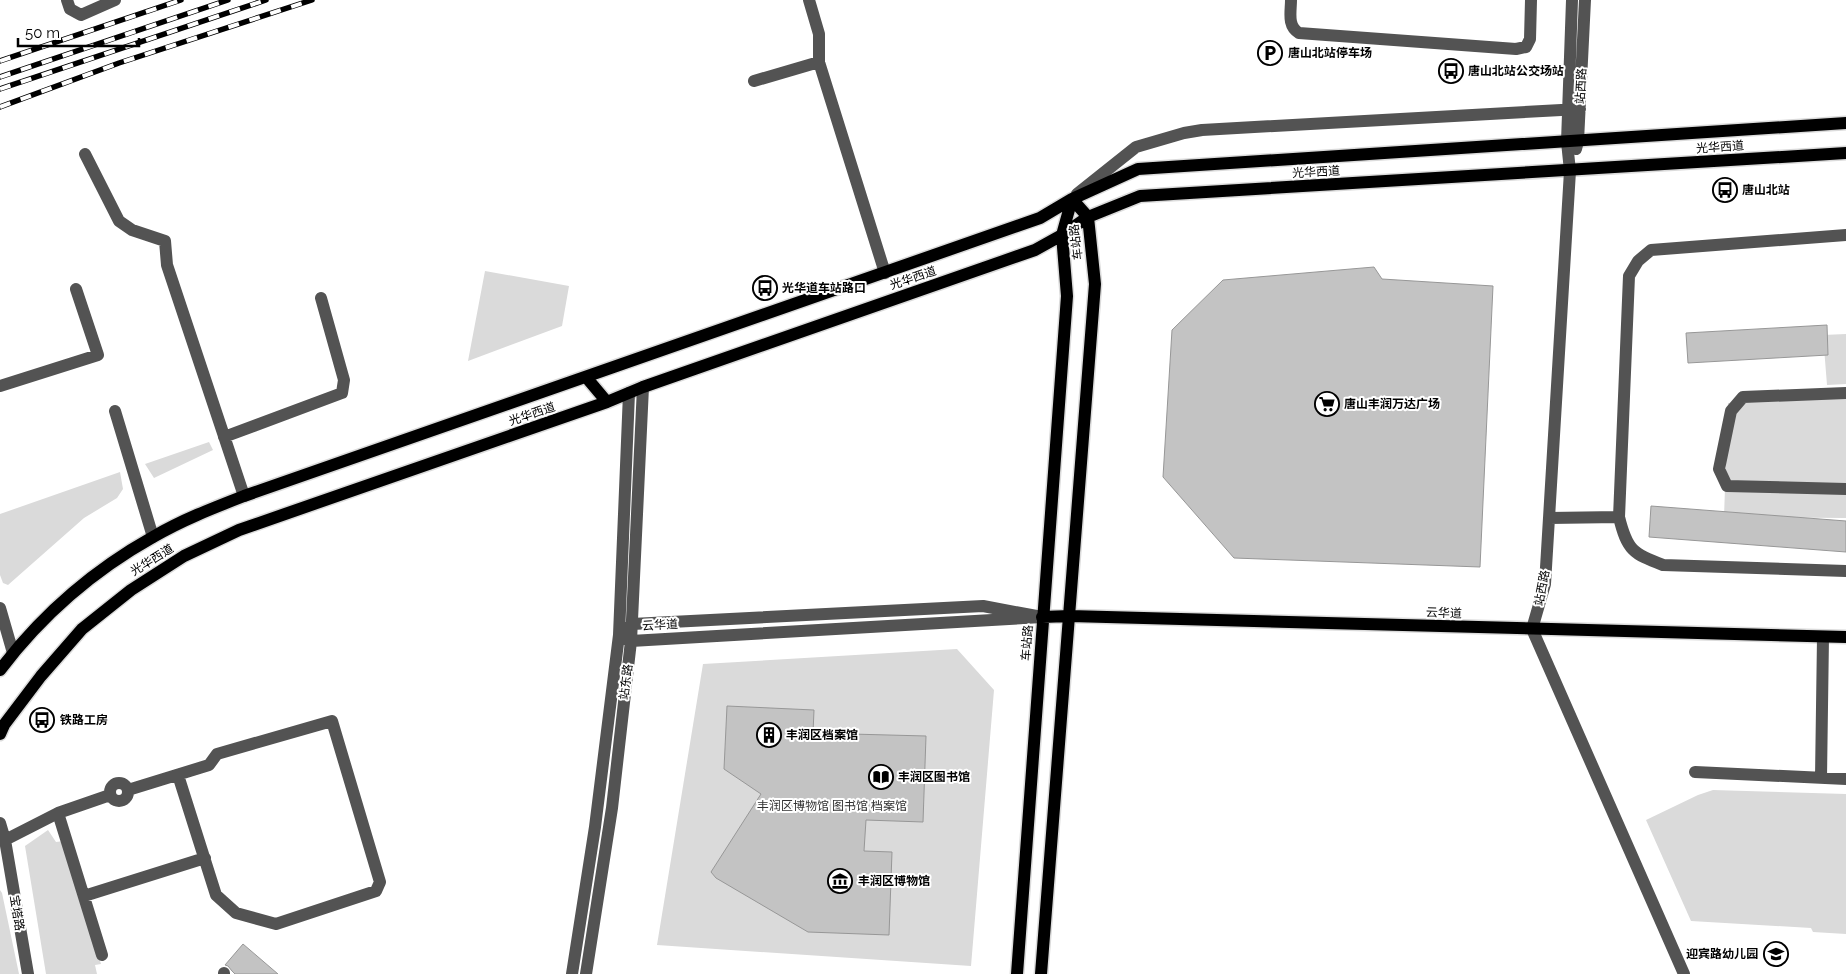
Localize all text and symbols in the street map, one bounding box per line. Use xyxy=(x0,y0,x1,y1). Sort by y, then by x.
scale bar xyxy=(18,15,139,47)
text: 50 m xyxy=(25,24,60,42)
parking icon: 唐山北站停车场 xyxy=(1257,40,1283,66)
place label: 唐山北站停车场 xyxy=(1288,46,1372,60)
bus stop icon: 唐山北站公交场站 xyxy=(1438,58,1464,84)
place label: 唐山北站公交场站 xyxy=(1468,64,1564,78)
street label: 站西路 xyxy=(1573,68,1589,104)
street label: 光华西道 xyxy=(1696,138,1744,156)
street label: 光华西道 xyxy=(1292,164,1340,180)
bus stop icon: 唐山北站 xyxy=(1712,177,1738,203)
place label: 唐山北站 xyxy=(1742,183,1790,197)
street label: 车站路 xyxy=(1067,223,1085,261)
street label: 光华西道 xyxy=(888,264,938,292)
bus stop icon: 光华道车站路口 xyxy=(752,275,778,301)
place label: 光华道车站路口 xyxy=(782,281,866,295)
supermarket icon: 唐山丰润万达广场 xyxy=(1314,391,1340,417)
place label: 唐山丰润万达广场 xyxy=(1344,397,1440,411)
street label: 光华西道 xyxy=(507,400,557,428)
street label: 光华西道 xyxy=(128,541,176,579)
street label: 站西路 xyxy=(1532,569,1552,607)
street label: 云华道 xyxy=(1426,605,1462,621)
street label: 云华道 xyxy=(642,617,678,633)
street label: 车站路 xyxy=(1019,625,1035,661)
street label: 站东路 xyxy=(617,663,635,701)
bus stop icon: 铁路工房 xyxy=(29,707,55,733)
place label: 铁路工房 xyxy=(60,713,108,727)
building icon: 丰润区档案馆 xyxy=(756,722,782,748)
place label: 丰润区档案馆 xyxy=(786,728,858,742)
library icon: 丰润区图书馆 xyxy=(868,764,894,790)
place label: 丰润区图书馆 xyxy=(898,770,970,784)
park label: 丰润区博物馆 图书馆 档案馆 xyxy=(757,799,907,813)
museum icon: 丰润区博物馆 xyxy=(827,868,853,894)
place label: 丰润区博物馆 xyxy=(858,874,930,888)
street label: 宝塔路 xyxy=(7,894,27,932)
school or university icon: 迎宾路幼儿园 xyxy=(1763,941,1789,967)
place label: 迎宾路幼儿园 xyxy=(1686,947,1758,961)

